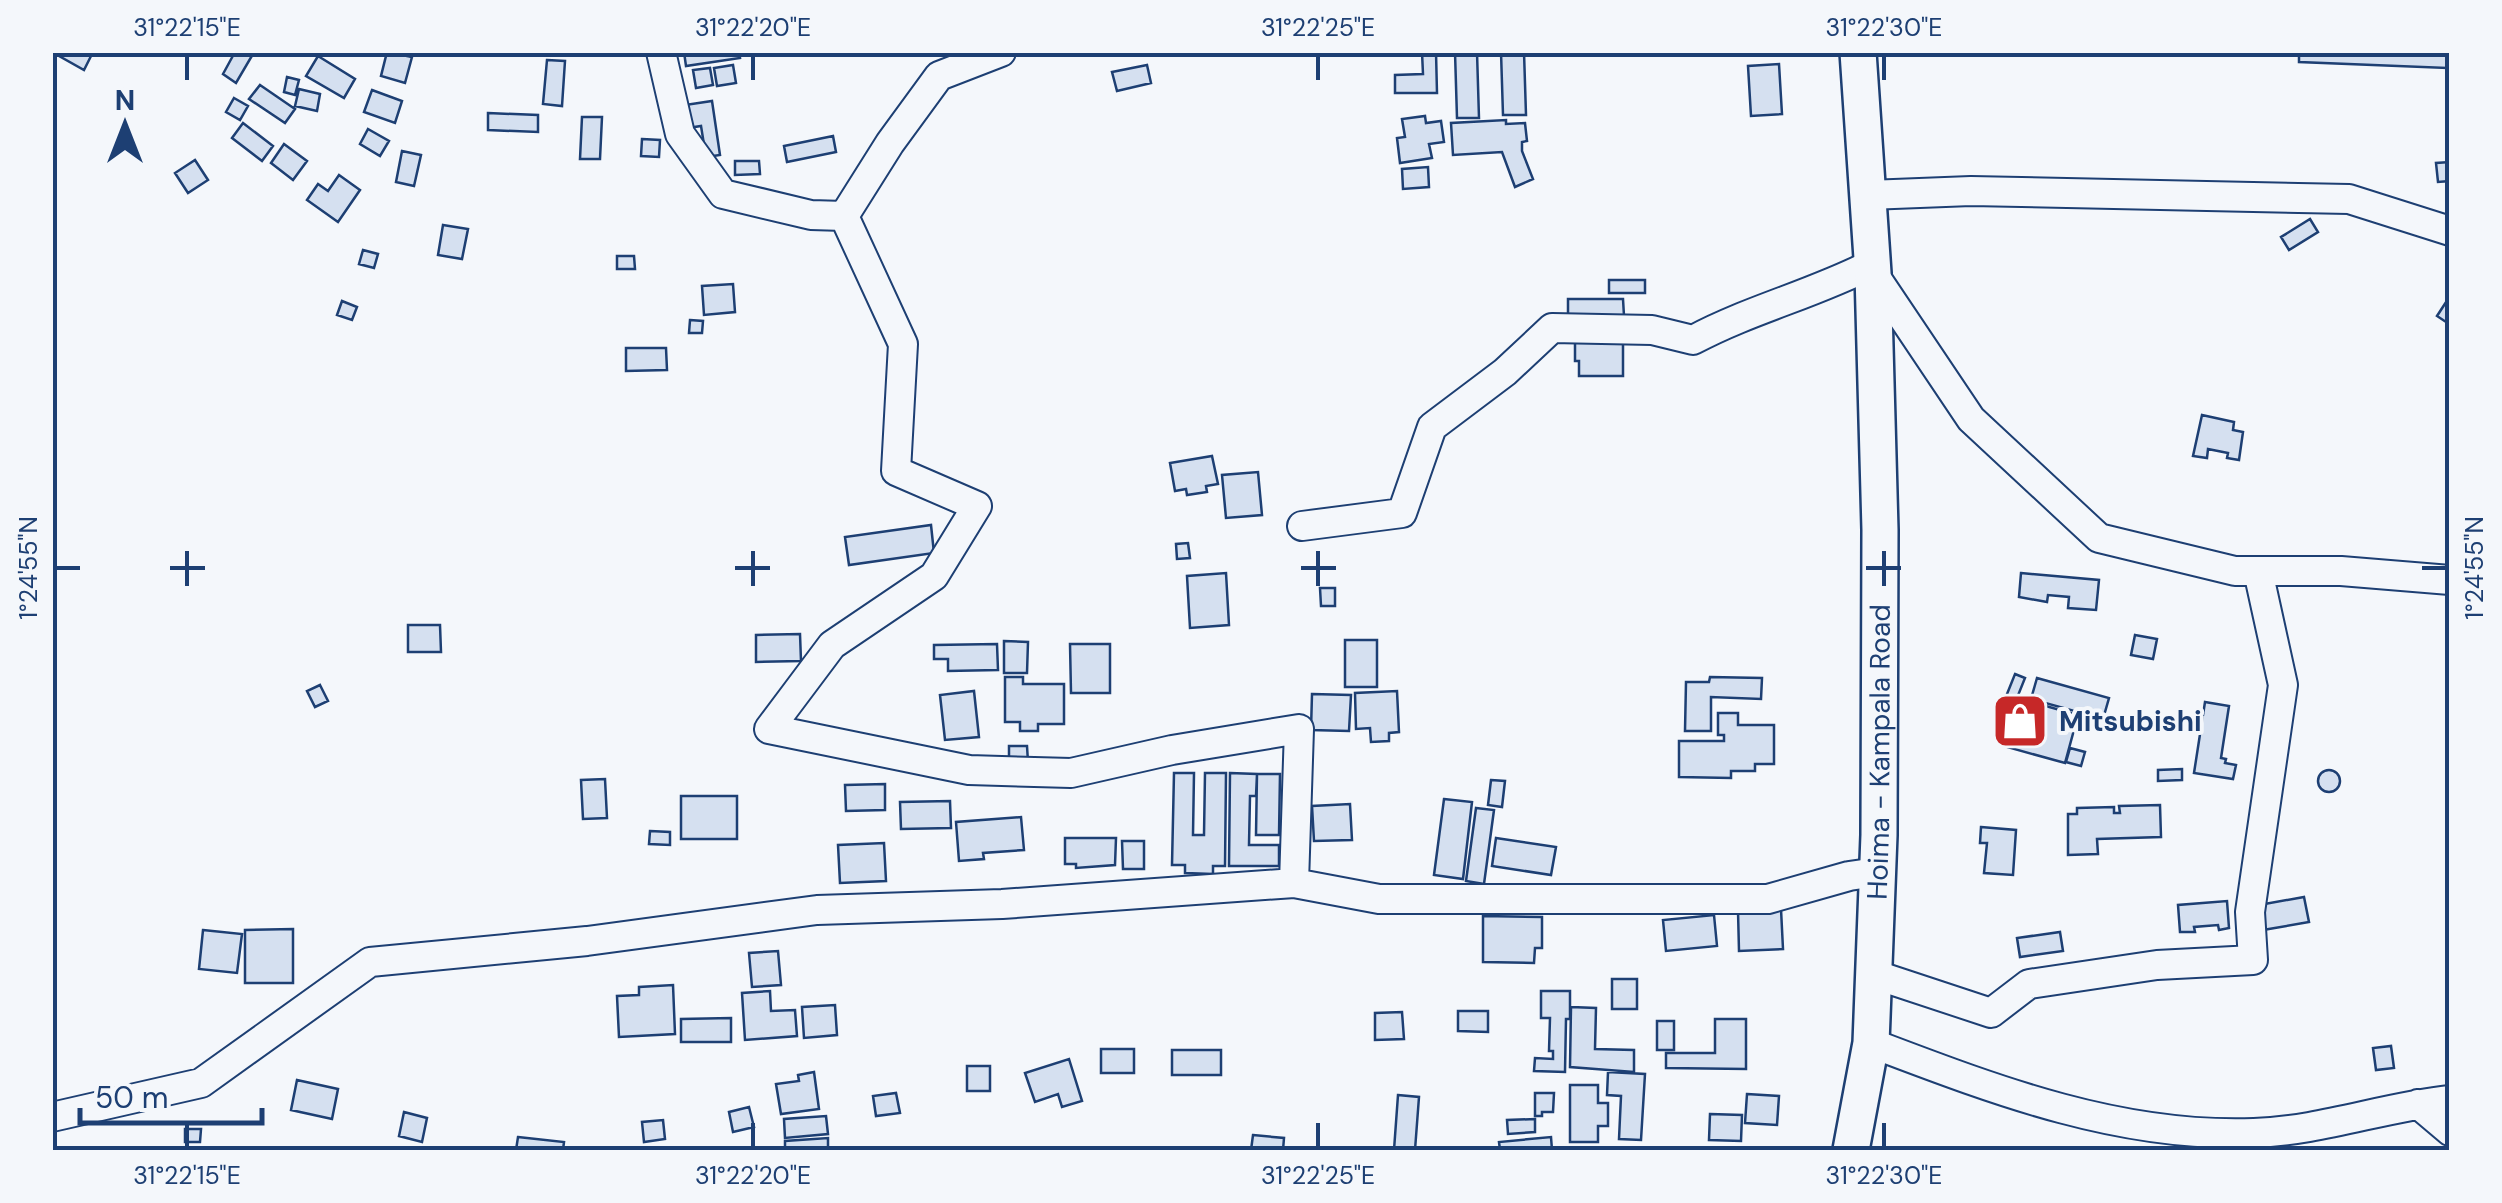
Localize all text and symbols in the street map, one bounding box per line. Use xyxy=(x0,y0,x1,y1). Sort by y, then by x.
text: 31°22'15"E xyxy=(133,11,241,44)
text: 31°22'20"E xyxy=(695,11,811,44)
text: 31°22'25"E xyxy=(1261,11,1375,44)
text: 31°22'30"E xyxy=(1826,11,1942,44)
north arrow xyxy=(75,75,175,175)
text: N xyxy=(115,82,135,119)
text: 1°24'55"N xyxy=(12,516,45,620)
text: 1°24'55"N xyxy=(2458,516,2491,620)
street label: Hoima - Kampala Road xyxy=(1859,604,1899,900)
shop icon: Mitsubishi xyxy=(1990,691,2050,751)
place label: Mitsubishi xyxy=(2059,703,2202,740)
scale bar xyxy=(80,1063,262,1125)
text: 50 m xyxy=(95,1078,169,1117)
text: 31°22'15"E xyxy=(133,1159,241,1192)
text: 31°22'20"E xyxy=(695,1159,811,1192)
text: 31°22'25"E xyxy=(1261,1159,1375,1192)
text: 31°22'30"E xyxy=(1826,1159,1942,1192)

